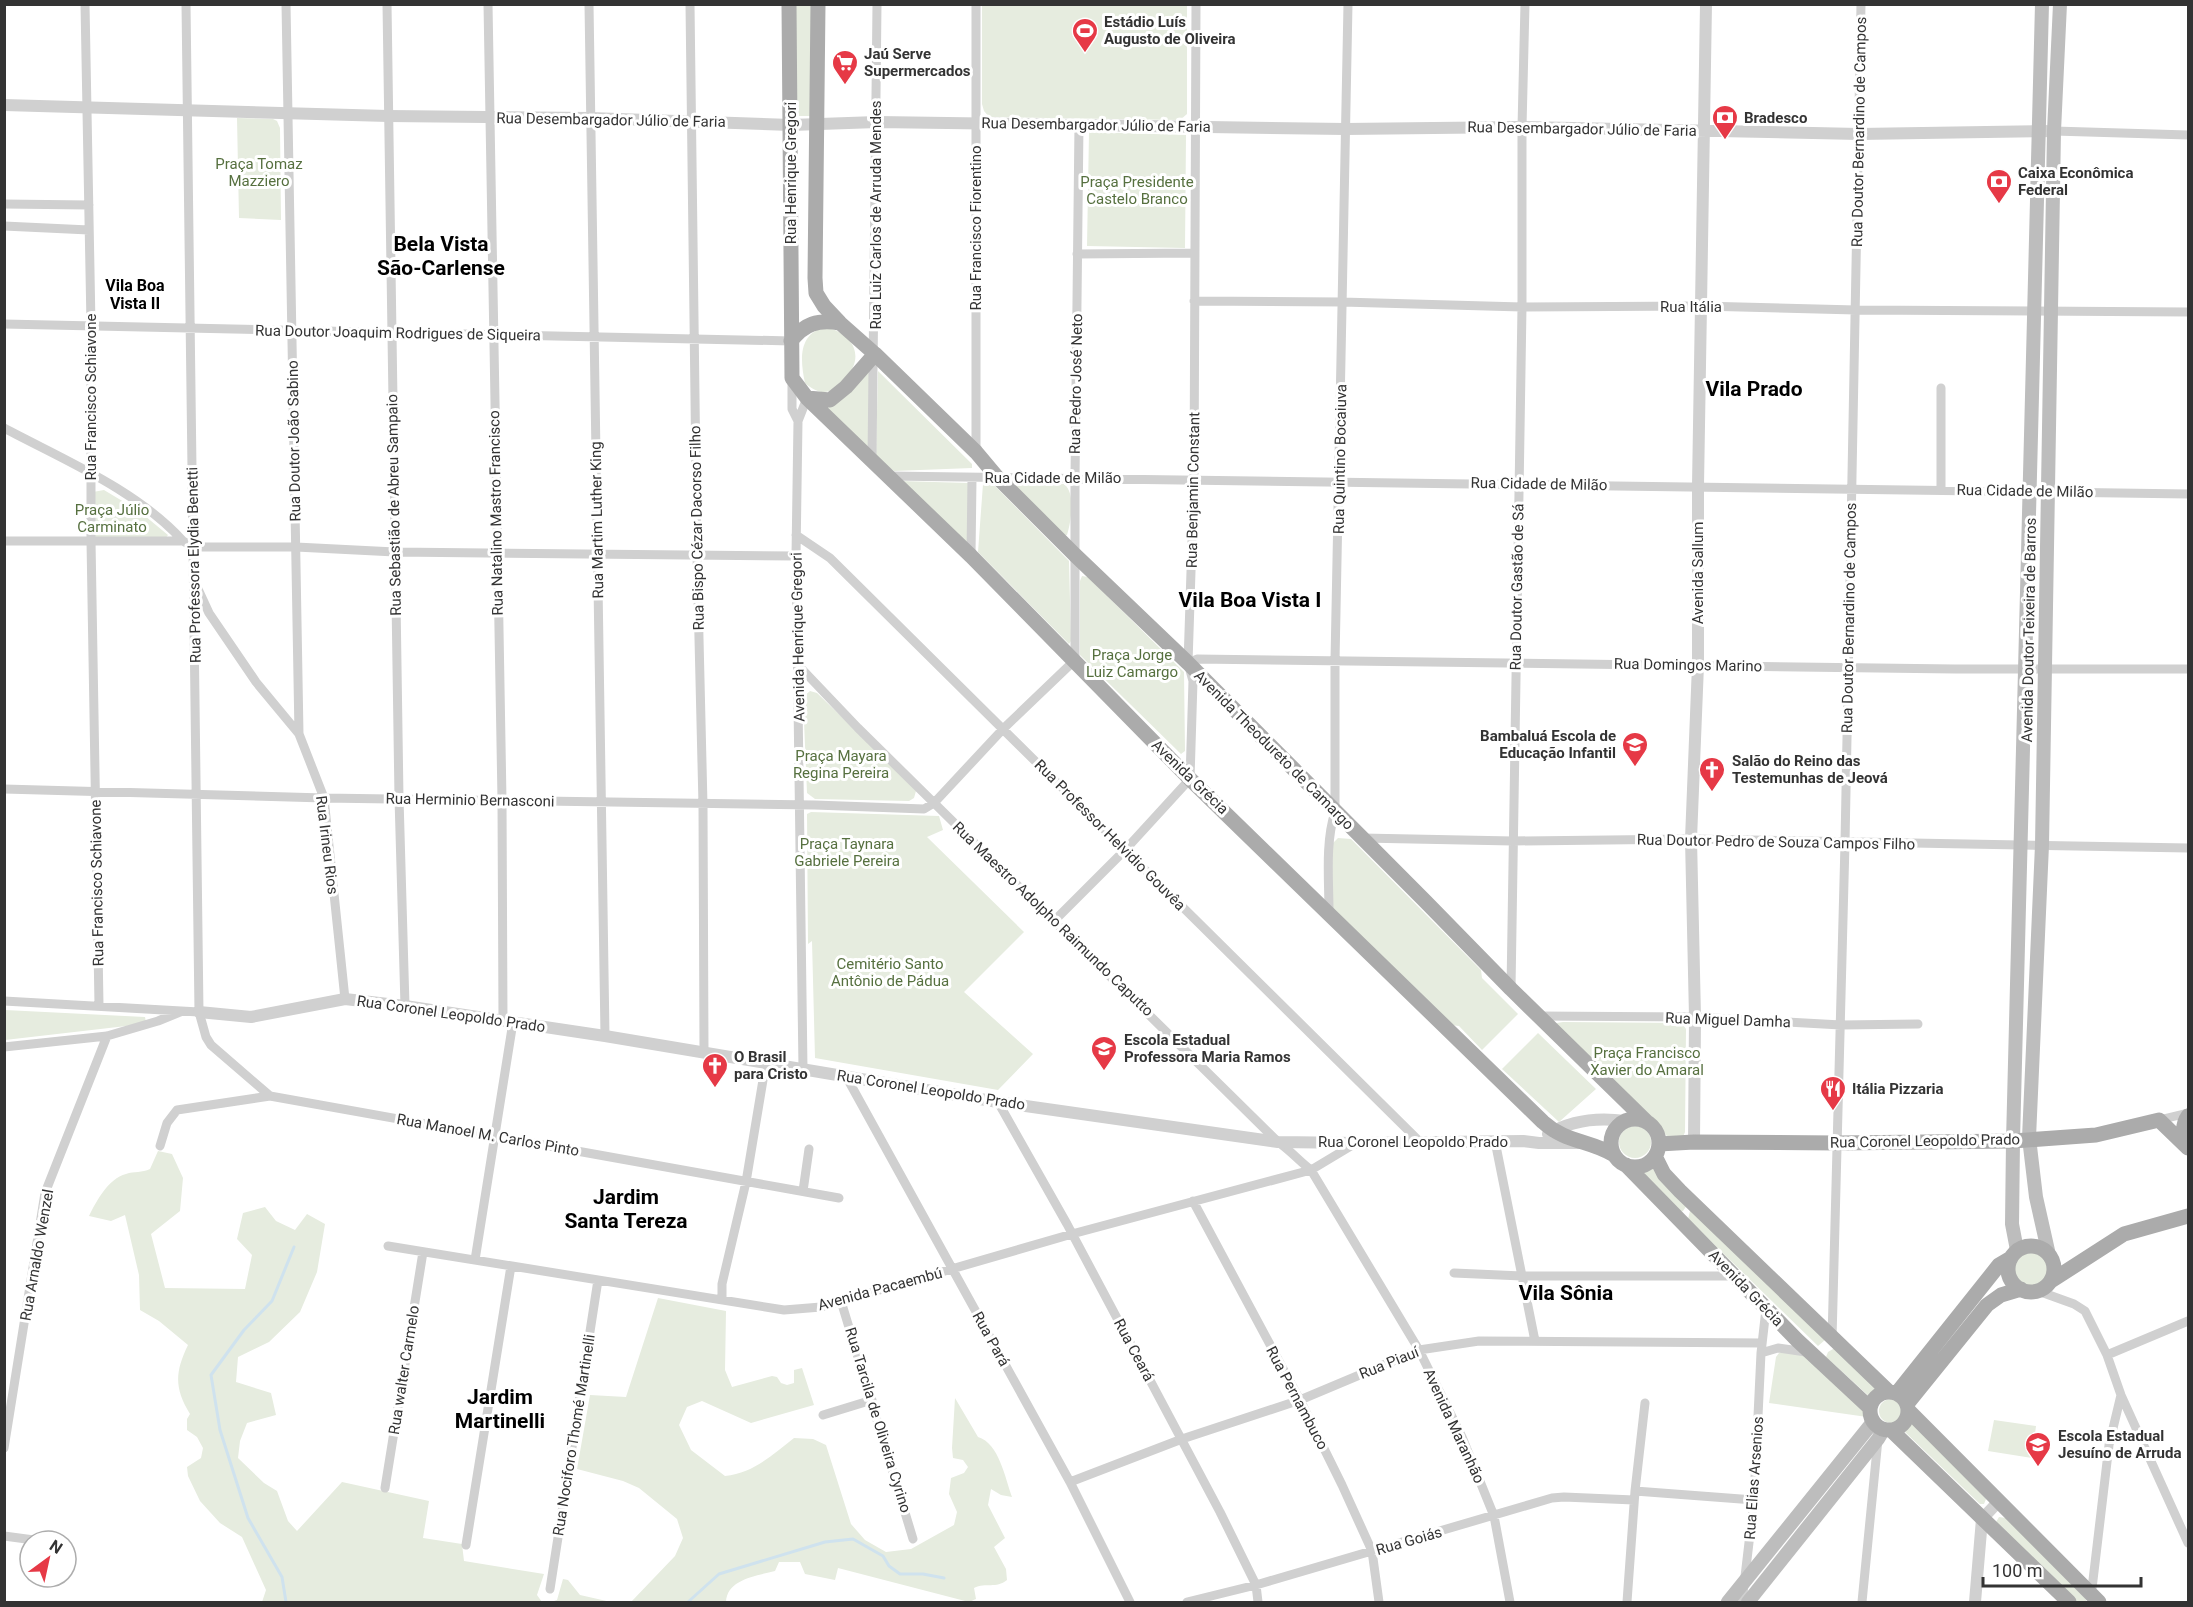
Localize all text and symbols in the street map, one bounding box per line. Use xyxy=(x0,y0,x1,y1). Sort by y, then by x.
place label: Estádio Luís Augusto de Oliveira xyxy=(1104,13,1236,48)
sports icon: Estádio Luís Augusto de Oliveira xyxy=(1070,16,1100,54)
street label: Rua Doutor Bernardino de Campos xyxy=(1848,17,1870,247)
place label: Jaú Serve Supermercados xyxy=(864,45,971,80)
supermarket icon: Jaú Serve Supermercados xyxy=(830,48,860,86)
street label: Rua Luiz Carlos de Arruda Mendes xyxy=(867,100,885,330)
street label: Rua Henrique Gregori xyxy=(782,102,800,244)
bank icon: Bradesco xyxy=(1710,103,1740,141)
street label: Rua Desembargador Júlio de Faria xyxy=(496,109,726,131)
place label: Bradesco xyxy=(1744,109,1807,127)
street label: Rua Desembargador Júlio de Faria xyxy=(981,114,1211,136)
street label: Rua Desembargador Júlio de Faria xyxy=(1467,118,1697,140)
street label: Rua Francisco Fiorentino xyxy=(967,145,985,311)
park label: Praça Tomaz Mazziero xyxy=(215,155,303,190)
place label: Caixa Econômica Federal xyxy=(2018,164,2133,199)
bank icon: Caixa Econômica Federal xyxy=(1984,167,2014,205)
park label: Praça Presidente Castelo Branco xyxy=(1080,173,1194,208)
district label: Bela Vista São-Carlense xyxy=(377,232,505,280)
district label: Vila Boa Vista II xyxy=(105,276,165,313)
street label: Rua Itália xyxy=(1660,298,1722,316)
street label: Rua Francisco Schiavone xyxy=(82,314,100,480)
street label: Rua Pedro José Neto xyxy=(1066,314,1086,454)
street label: Rua Doutor Joaquim Rodrigues de Siqueira xyxy=(255,322,541,344)
street label: Rua Doutor João Sabino xyxy=(284,360,304,522)
district label: Vila Prado xyxy=(1705,377,1803,401)
street label: Rua Quintino Bocaiuva xyxy=(1330,384,1350,534)
street label: Rua Sebastião de Abreu Sampaio xyxy=(383,394,405,616)
street label: Rua Natalino Mastro Francisco xyxy=(485,410,507,616)
street label: Rua Benjamin Constant xyxy=(1183,412,1203,568)
street label: Rua Bispo Cézar Dacorso Filho xyxy=(686,425,708,631)
street label: Rua Martim Luther King xyxy=(587,441,607,599)
street label: Rua Professora Elydia Benetti xyxy=(183,467,205,663)
street label: Rua Cidade de Milão xyxy=(985,469,1121,487)
street label: Rua Cidade de Milão xyxy=(1470,474,1608,494)
street label: Rua Cidade de Milão xyxy=(1956,481,2094,501)
park label: Praça Júlio Carminato xyxy=(75,501,149,536)
street label: Rua Doutor Gastão de Sá xyxy=(1507,503,1527,671)
street label: Rua Doutor Bernardino de Campos xyxy=(1838,503,1860,733)
street label: Avenida Doutor Teixeira de Barros xyxy=(2018,518,2040,742)
street label: Avenida Sallum xyxy=(1689,522,1707,624)
street label: Avenida Henrique Gregori xyxy=(788,552,808,722)
district label: Vila Boa Vista I xyxy=(1179,588,1321,612)
park label: Praça Jorge Luiz Camargo xyxy=(1086,646,1178,681)
street label: Rua Domingos Marino xyxy=(1614,655,1762,675)
street label: Avenida Theodureto de Camargo xyxy=(1190,666,1358,834)
place label: Bambaluá Escola de Educação Infantil xyxy=(1480,727,1616,762)
school or university icon: Bambaluá Escola de Educação Infantil xyxy=(1620,730,1650,768)
street label: Avenida Grécia xyxy=(1148,736,1232,818)
park label: Praça Mayara Regina Pereira xyxy=(793,747,889,782)
place label: Salão do Reino das Testemunhas de Jeová xyxy=(1732,752,1888,787)
church icon: Salão do Reino das Testemunhas de Jeová xyxy=(1697,755,1727,793)
street label: Rua Professor Helvidio Gouvêa xyxy=(1031,756,1189,914)
street label: Rua Herminio Bernasconi xyxy=(385,790,555,810)
street label: Rua Irineu Rios xyxy=(312,794,342,896)
street label: Rua Francisco Schiavone xyxy=(87,799,107,967)
street label: Rua Maestro Adolpho Raimundo Caputto xyxy=(949,818,1157,1020)
street label: Rua Doutor Pedro de Souza Campos Filho xyxy=(1637,831,1915,853)
park label: Praça Taynara Gabriele Pereira xyxy=(794,835,900,870)
park label: Cemitério Santo Antônio de Pádua xyxy=(831,955,949,990)
street label: Rua Coronel Leopoldo Prado xyxy=(356,992,546,1036)
street label: Rua Miguel Damha xyxy=(1665,1009,1791,1031)
place label: Escola Estadual Professora Maria Ramos xyxy=(1124,1031,1291,1066)
school or university icon: Escola Estadual Professora Maria Ramos xyxy=(1089,1034,1119,1072)
park label: Praça Francisco Xavier do Amaral xyxy=(1590,1044,1704,1079)
place label: O Brasil para Cristo xyxy=(734,1048,808,1083)
church icon: O Brasil para Cristo xyxy=(700,1051,730,1089)
street label: Rua Coronel Leopoldo Prado xyxy=(836,1066,1026,1114)
restaurant icon: Itália Pizzaria xyxy=(1818,1074,1848,1112)
place label: Itália Pizzaria xyxy=(1852,1080,1944,1098)
street label: Rua Manoel M. Carlos Pinto xyxy=(395,1110,581,1160)
street label: Rua Coronel Leopoldo Prado xyxy=(1830,1130,2020,1152)
street label: Rua Coronel Leopoldo Prado xyxy=(1318,1133,1508,1151)
district label: Jardim Santa Tereza xyxy=(564,1185,688,1233)
street label: Rua Arnaldo Wenzel xyxy=(17,1188,57,1322)
street label: Avenida Grécia xyxy=(1705,1246,1787,1330)
street label: Avenida Pacaembú xyxy=(816,1264,944,1314)
district label: Vila Sônia xyxy=(1519,1281,1613,1305)
street label: Rua walter Carmelo xyxy=(385,1304,423,1436)
street label: Rua Pará xyxy=(969,1308,1013,1370)
street label: Rua Ceará xyxy=(1110,1316,1158,1384)
street label: Rua Tarcila de Oliveira Cyrino xyxy=(841,1325,915,1515)
street label: Rua Nociforo Thomé Martinelli xyxy=(549,1333,599,1537)
street label: Rua Piauí xyxy=(1357,1342,1423,1383)
street label: Rua Pernambuco xyxy=(1262,1343,1332,1453)
street label: Avenida Maranhão xyxy=(1420,1366,1488,1486)
district label: Jardim Martinelli xyxy=(455,1385,545,1433)
street label: Rua Elias Arsenios xyxy=(1741,1416,1767,1540)
place label: Escola Estadual Jesuíno de Arruda xyxy=(2058,1427,2182,1462)
school or university icon: Escola Estadual Jesuíno de Arruda xyxy=(2023,1430,2053,1468)
street label: Rua Goiás xyxy=(1374,1523,1444,1559)
north arrow xyxy=(18,1529,78,1589)
text: N xyxy=(46,1536,66,1558)
scale bar xyxy=(1983,1550,2140,1588)
text: 100 m xyxy=(1992,1560,2043,1581)

